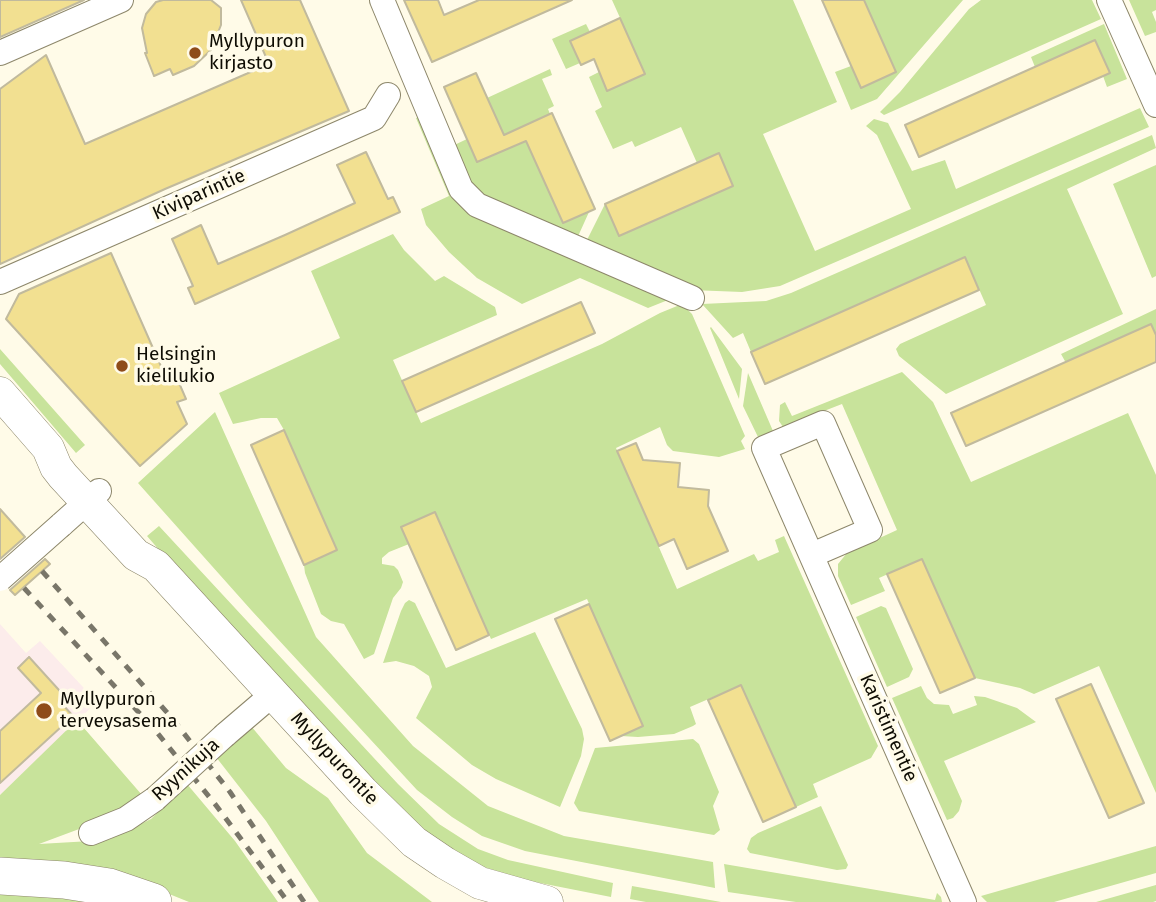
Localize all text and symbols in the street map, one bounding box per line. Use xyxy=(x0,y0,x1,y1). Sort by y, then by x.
place label: Myllypuron kirjasto xyxy=(209,31,305,75)
marker: Myllypuron kirjasto xyxy=(187,45,203,61)
street label: Kiviparintie xyxy=(149,164,249,226)
place label: Helsingin kielilukio xyxy=(136,344,217,388)
marker: Helsingin kielilukio xyxy=(114,358,130,374)
street label: Karistimentie xyxy=(854,671,922,785)
place label: Myllypuron terveysasema xyxy=(60,689,178,733)
marker: Myllypuron terveysasema xyxy=(34,701,54,721)
street label: Myllypurontie xyxy=(285,708,383,810)
street label: Ryynikuja xyxy=(148,734,224,806)

